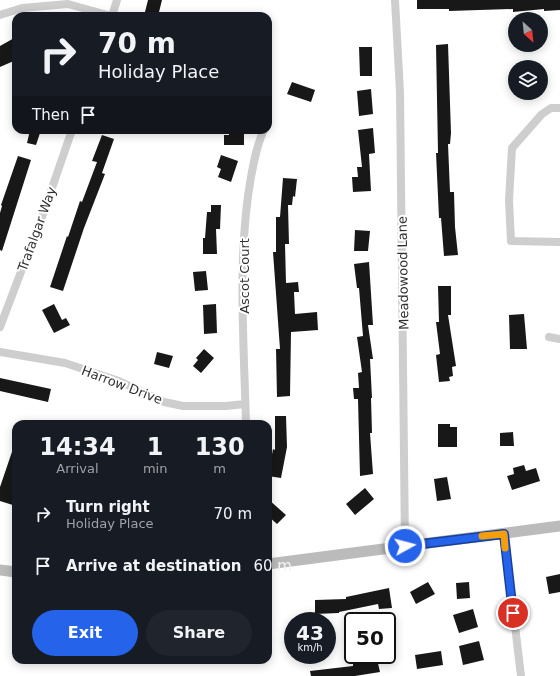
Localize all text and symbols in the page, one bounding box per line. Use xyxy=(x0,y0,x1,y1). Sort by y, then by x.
north arrow xyxy=(508,12,548,52)
map controls xyxy=(508,12,548,100)
text: 70 m xyxy=(98,27,176,60)
icon: right xyxy=(32,28,84,80)
button: layers xyxy=(508,60,548,100)
text: Holiday Place xyxy=(98,61,219,82)
icon: arrive xyxy=(77,104,99,126)
text: Then xyxy=(32,106,69,124)
street label: Trafalgar Way xyxy=(14,184,59,274)
street label: Meadowood Lane xyxy=(395,216,411,330)
street label: Ascot Court xyxy=(237,238,252,314)
street label: Harrow Drive xyxy=(79,363,165,407)
text: 14:34 xyxy=(39,433,116,461)
text: 1 xyxy=(147,433,163,461)
text: 130 xyxy=(195,433,245,461)
text: Arrival xyxy=(56,461,99,476)
text: min xyxy=(143,461,167,476)
text: m xyxy=(213,461,226,476)
text: Turn right xyxy=(66,498,150,516)
icon: right xyxy=(32,503,54,525)
text: 70 m xyxy=(214,505,252,523)
text: Holiday Place xyxy=(66,516,154,531)
position arrow xyxy=(384,525,426,567)
icon: arrive xyxy=(32,555,54,577)
text: Arrive at destination xyxy=(66,557,241,575)
text: 60 m xyxy=(253,557,292,575)
pin xyxy=(496,596,530,630)
icon: arrive xyxy=(502,602,524,624)
button: Exit xyxy=(32,610,138,656)
button: Share xyxy=(146,610,252,656)
speed limit sign: 50 xyxy=(344,612,396,664)
text: 43 xyxy=(296,621,324,645)
text: km/h xyxy=(297,642,323,653)

